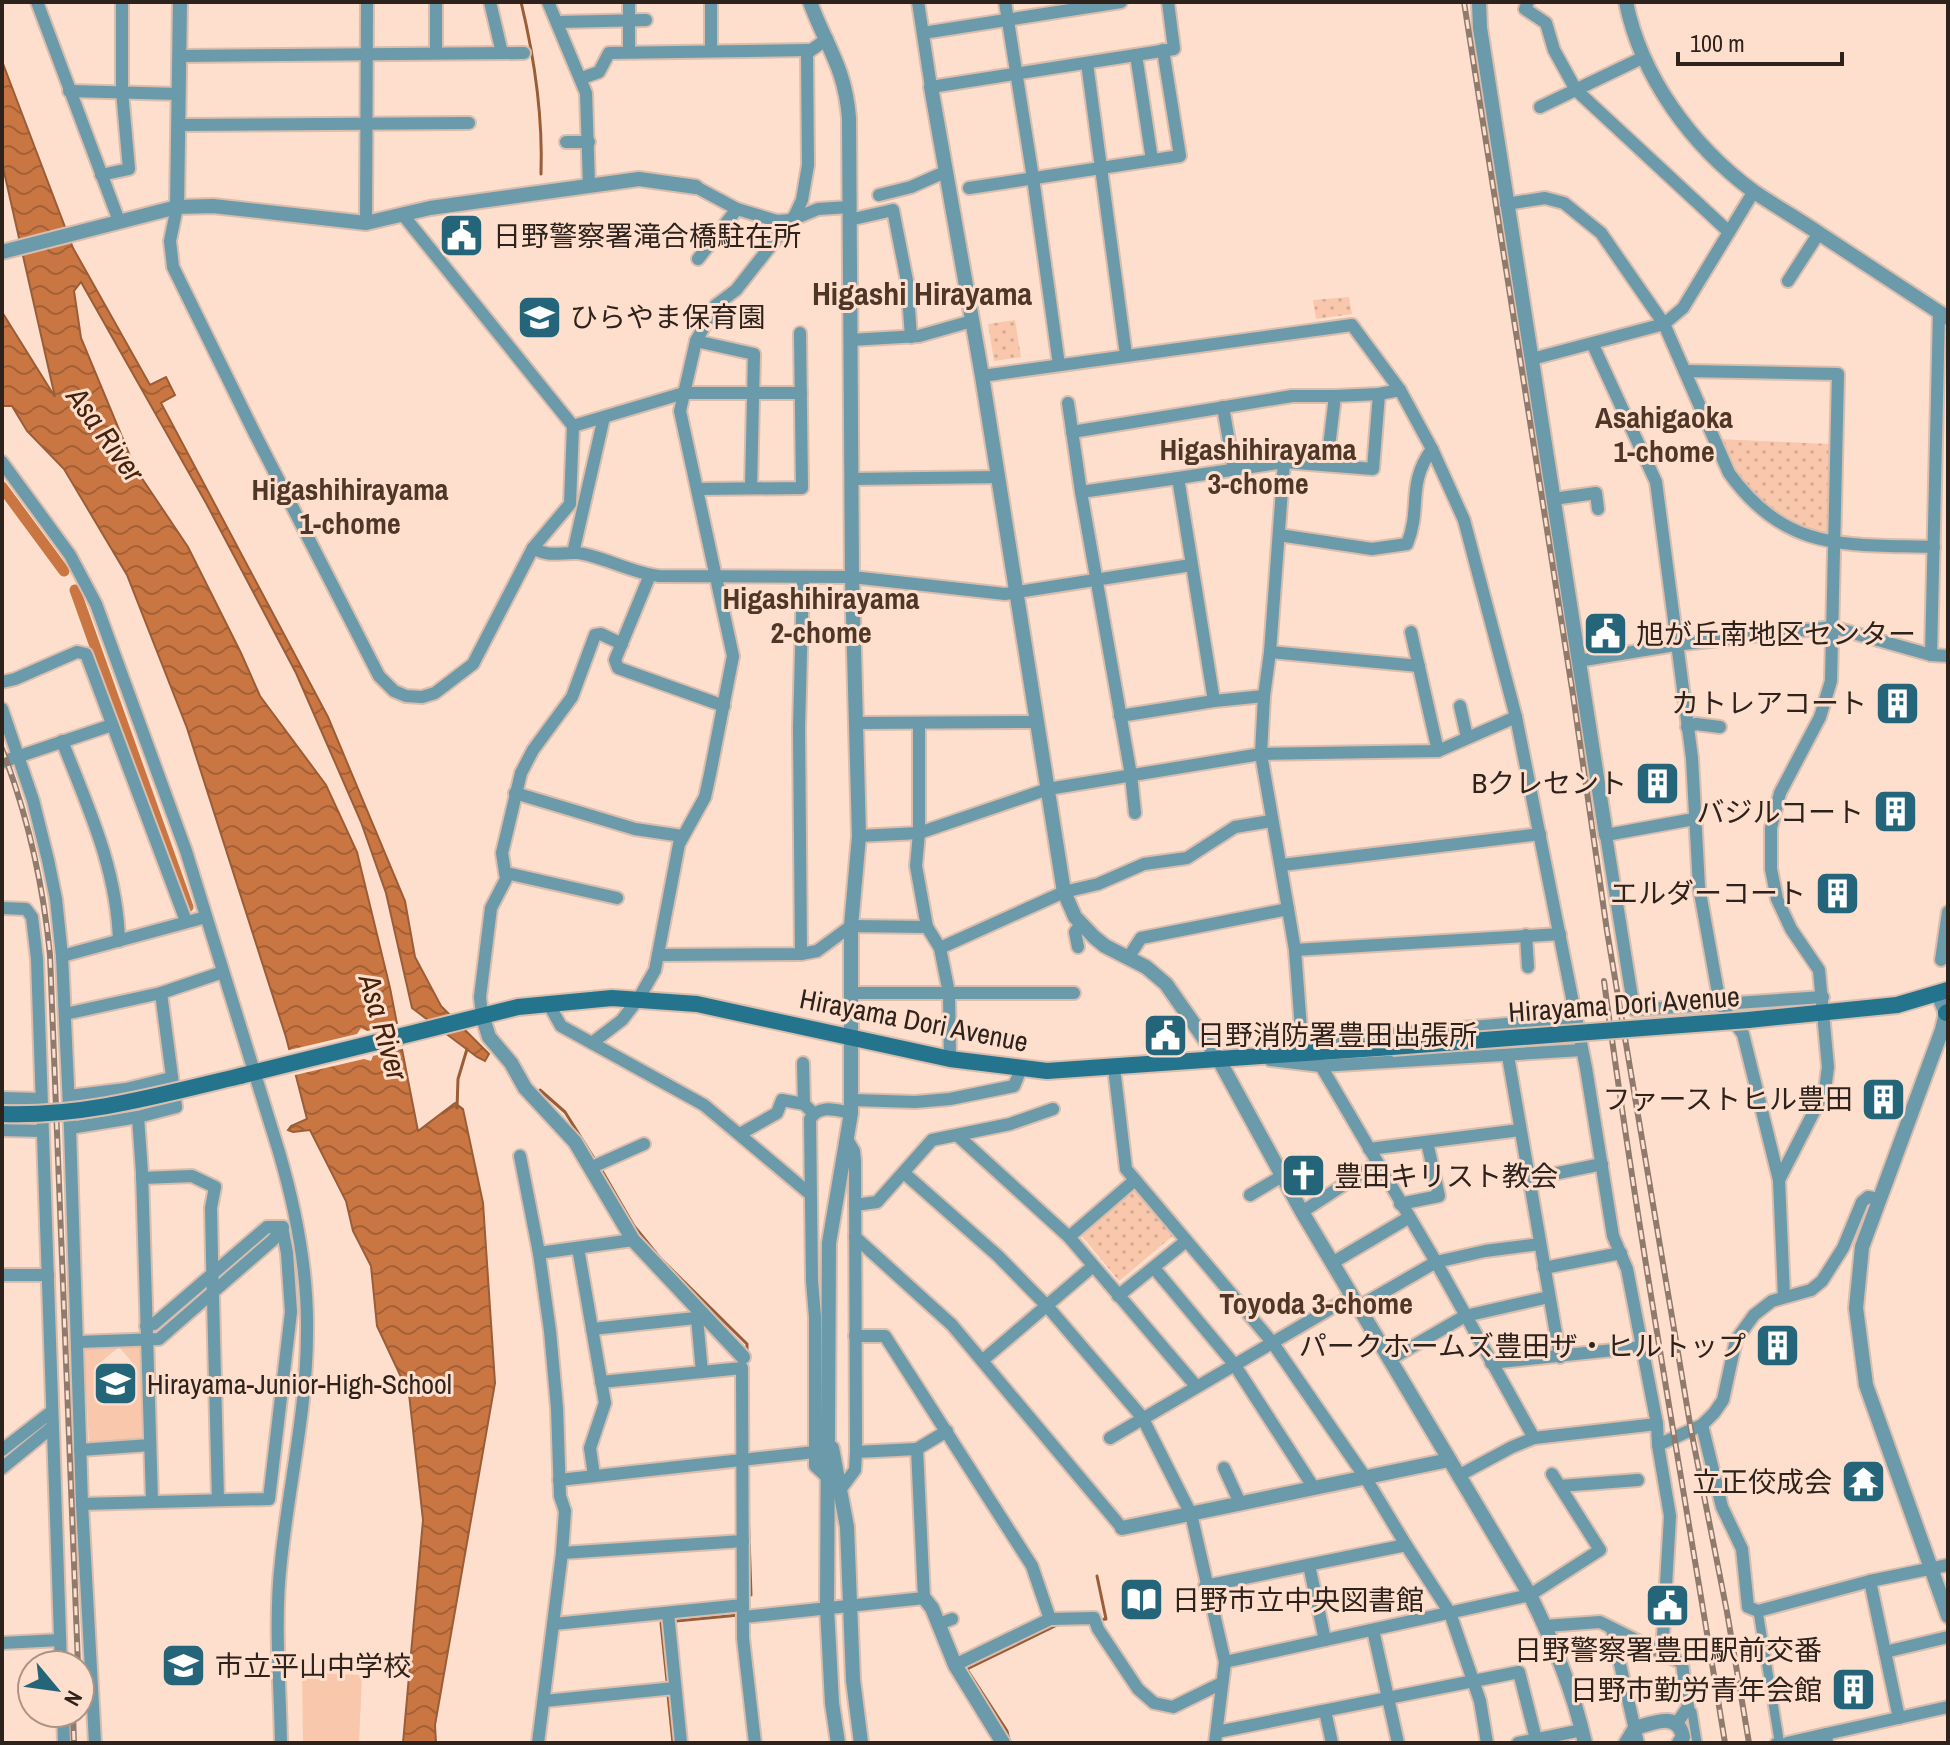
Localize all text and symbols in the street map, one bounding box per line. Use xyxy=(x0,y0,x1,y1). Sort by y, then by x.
scale bar xyxy=(1678,16,1842,66)
text: 100 m xyxy=(1690,27,1745,59)
public building icon: 日野警察署滝合橋駐在所 xyxy=(438,212,486,260)
place label: 日野警察署滝合橋駐在所 xyxy=(493,217,801,255)
district label: Higashi Hirayama xyxy=(812,272,1033,315)
school or university icon: ひらやま保育園 xyxy=(515,293,563,341)
place label: ひらやま保育園 xyxy=(570,298,766,336)
water label: Asa River xyxy=(57,377,154,490)
district label: Asahigaoka 1-chome xyxy=(1595,397,1733,471)
district label: Higashihirayama 3-chome xyxy=(1160,429,1357,503)
district label: Higashihirayama 1-chome xyxy=(252,469,449,543)
district label: Higashihirayama 2-chome xyxy=(723,578,920,652)
public building icon: 旭が丘南地区センター xyxy=(1581,610,1629,658)
place label: 旭が丘南地区センター xyxy=(1636,615,1916,653)
building icon: カトレアコート xyxy=(1874,679,1922,727)
place label: カトレアコート xyxy=(1671,684,1867,722)
building icon: Bクレセント xyxy=(1634,759,1682,807)
place label: Bクレセント xyxy=(1472,764,1627,802)
building icon: バジルコート xyxy=(1871,788,1919,836)
place label: バジルコート xyxy=(1697,793,1864,831)
building icon: エルダーコート xyxy=(1813,869,1861,917)
place label: エルダーコート xyxy=(1610,874,1806,912)
water label: Asa River xyxy=(349,968,418,1085)
street label: Hirayama Dori Avenue xyxy=(1507,977,1741,1031)
street label: Hirayama Dori Avenue xyxy=(797,979,1031,1061)
public building icon: 日野消防署豊田出張所 xyxy=(1142,1011,1190,1059)
place label: 日野消防署豊田出張所 xyxy=(1197,1016,1477,1054)
building icon: ファーストヒル豊田 xyxy=(1860,1075,1908,1123)
place label: ファーストヒル豊田 xyxy=(1602,1080,1853,1118)
church icon: 豊田キリスト教会 xyxy=(1279,1152,1327,1200)
place label: 豊田キリスト教会 xyxy=(1334,1157,1558,1195)
district label: Toyoda 3-chome xyxy=(1219,1283,1413,1323)
building icon: パークホームズ豊田ザ・ヒルトップ xyxy=(1753,1322,1801,1370)
place label: パークホームズ豊田ザ・ヒルトップ xyxy=(1299,1327,1746,1365)
school or university icon: Hirayama-Junior-High-School xyxy=(92,1360,140,1408)
place label: Hirayama-Junior-High-School xyxy=(147,1365,452,1403)
temple icon: 立正佼成会 xyxy=(1839,1458,1887,1506)
place label: 立正佼成会 xyxy=(1692,1463,1832,1501)
library icon: 日野市立中央図書館 xyxy=(1117,1576,1165,1624)
place label: 日野市立中央図書館 xyxy=(1172,1581,1424,1619)
public building icon: 日野警察署豊田駅前交番 xyxy=(1644,1582,1692,1630)
place label: 日野警察署豊田駅前交番 xyxy=(1514,1631,1822,1669)
school or university icon: 市立平山中学校 xyxy=(160,1642,208,1690)
place label: 市立平山中学校 xyxy=(215,1647,411,1685)
north arrow xyxy=(16,1649,96,1729)
building icon: 日野市勤労青年会館 xyxy=(1829,1666,1877,1714)
place label: 日野市勤労青年会館 xyxy=(1570,1671,1822,1709)
text: N xyxy=(57,1686,90,1712)

